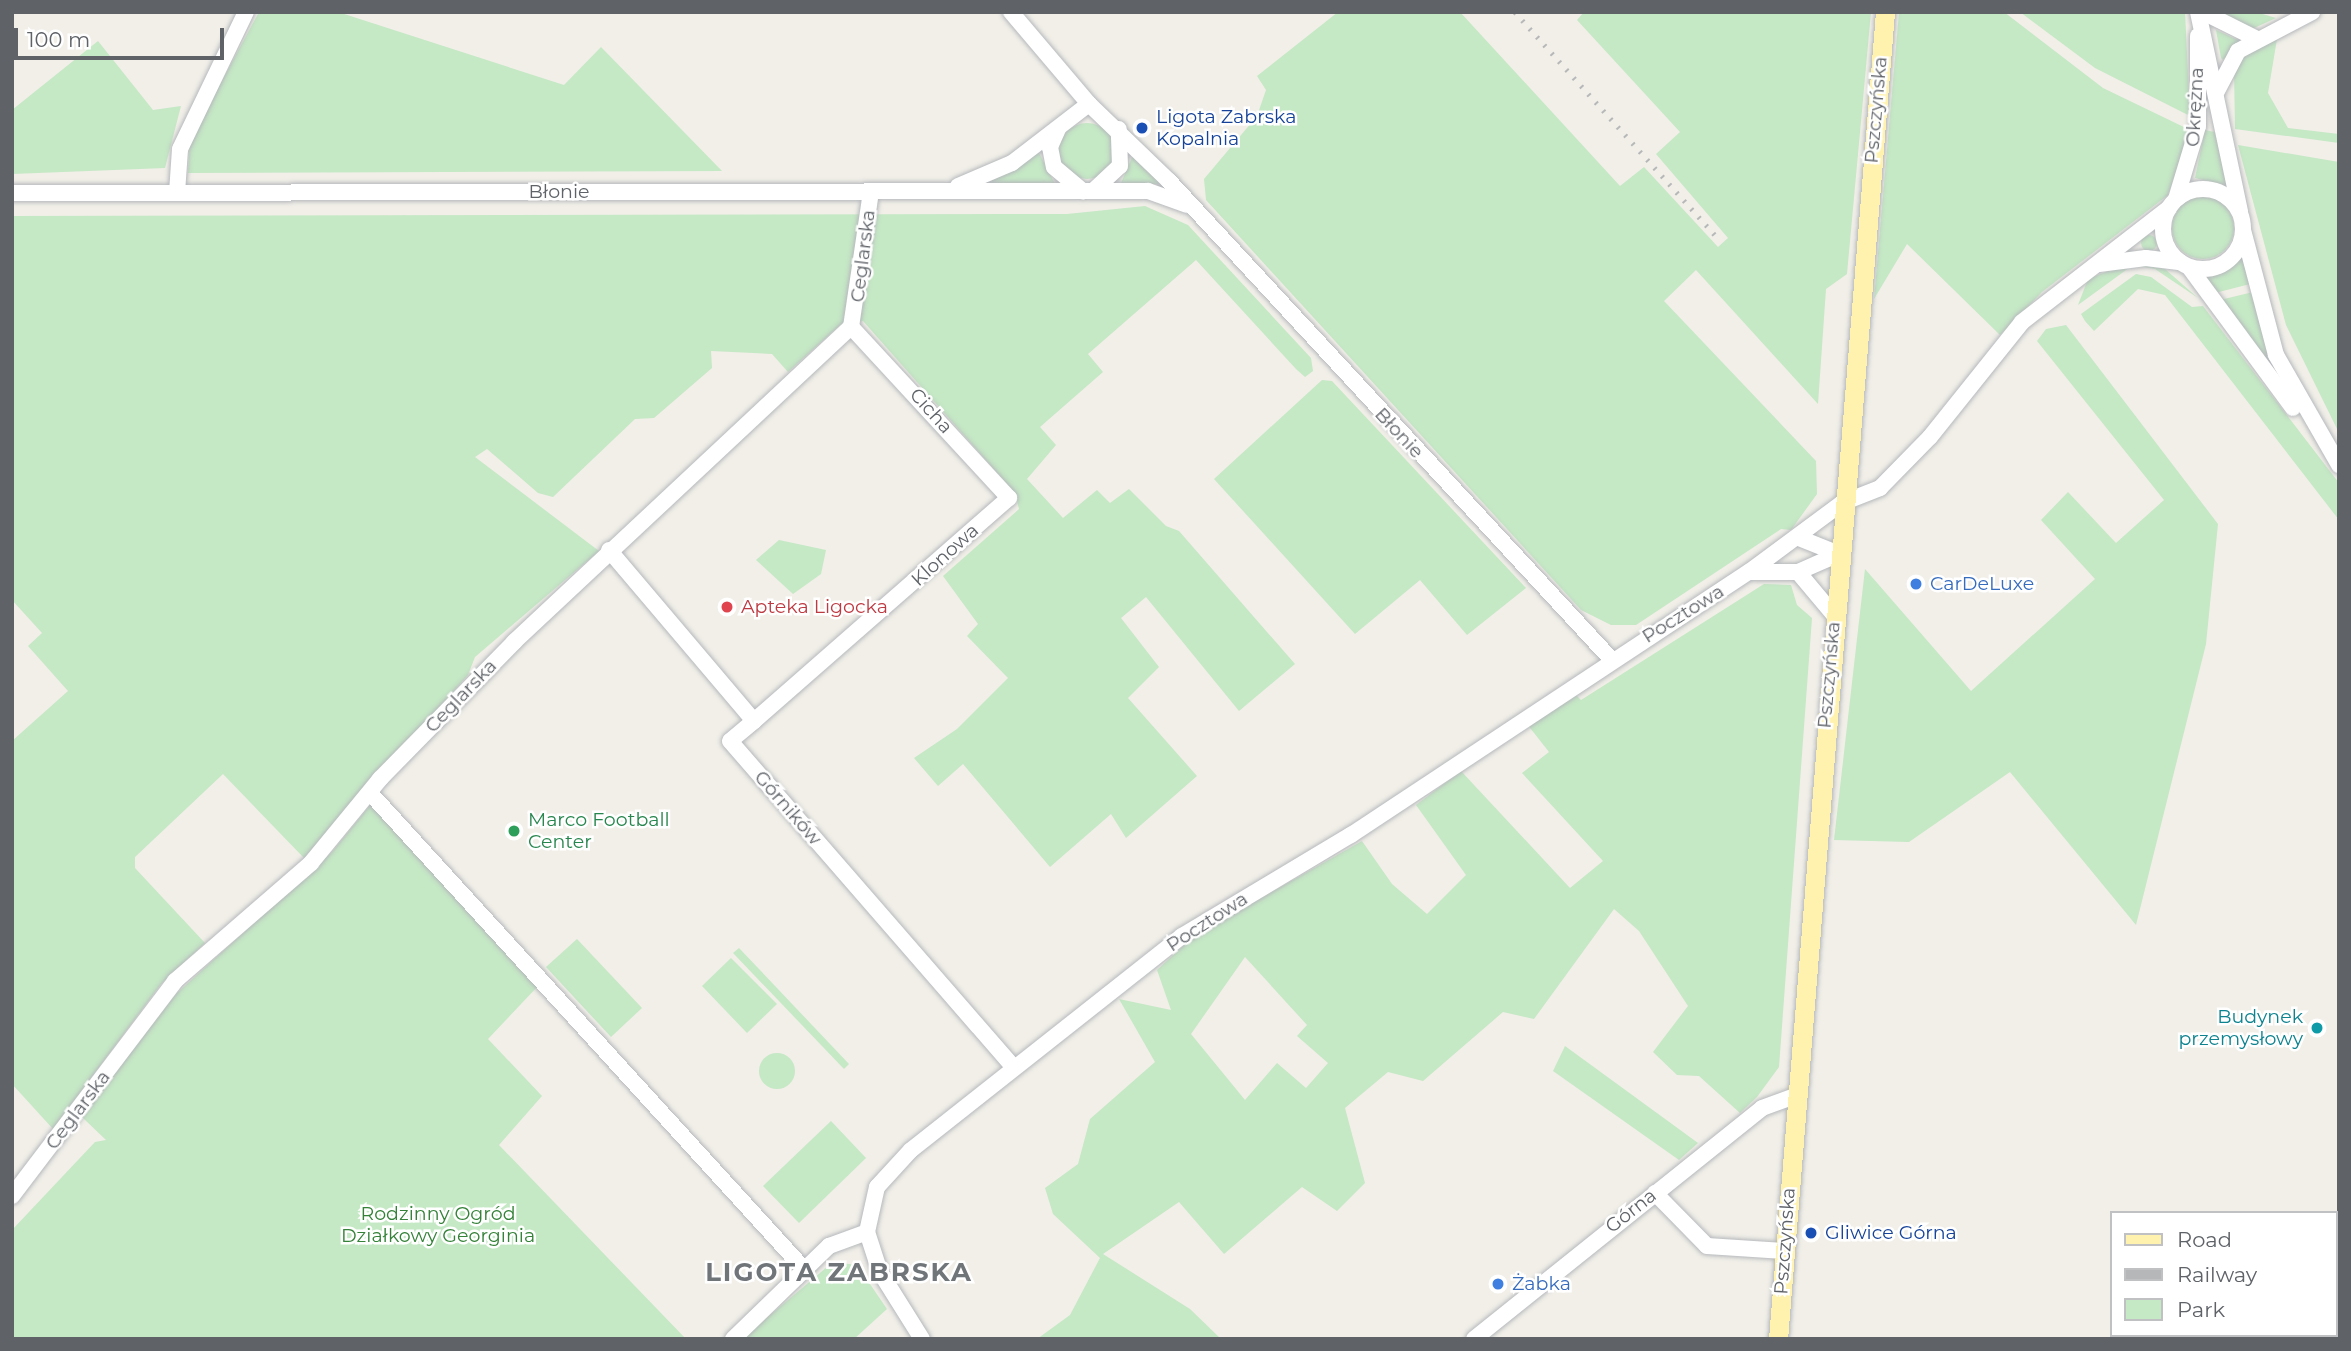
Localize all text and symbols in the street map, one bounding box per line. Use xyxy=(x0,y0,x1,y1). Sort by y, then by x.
scale bar xyxy=(18,14,228,58)
text: 100 m xyxy=(27,27,90,52)
street label: Pszczyńska xyxy=(1860,56,1892,164)
street label: Okrężna xyxy=(2182,67,2208,147)
place label: Ligota Zabrska Kopalnia xyxy=(1156,106,1296,150)
marker: Ligota Zabrska Kopalnia xyxy=(1134,120,1150,136)
street label: Błonie xyxy=(529,181,589,203)
street label: Ceglarska xyxy=(846,208,880,304)
street label: Cicha xyxy=(905,384,957,438)
street label: Błonie xyxy=(1370,403,1428,463)
street label: Klonowa xyxy=(907,519,983,591)
place label: CarDeLuxe xyxy=(1930,573,2034,595)
marker: CarDeLuxe xyxy=(1908,576,1924,592)
street label: Pocztowa xyxy=(1638,580,1728,648)
place label: Apteka Ligocka xyxy=(741,596,888,618)
marker: Apteka Ligocka xyxy=(719,599,735,615)
street label: Pszczyńska xyxy=(1813,621,1845,729)
street label: Ceglarska xyxy=(420,655,502,737)
street label: Górników xyxy=(749,766,827,850)
place label: Marco Football Center xyxy=(528,809,670,853)
marker: Marco Football Center xyxy=(506,823,522,839)
street label: Pocztowa xyxy=(1162,887,1252,957)
place label: Budynek przemysłowy xyxy=(2178,1006,2303,1050)
marker: Budynek przemysłowy xyxy=(2309,1020,2325,1036)
street label: Ceglarska xyxy=(41,1066,115,1154)
street label: Górna xyxy=(1601,1184,1661,1238)
street label: Pszczyńska xyxy=(1770,1187,1800,1295)
park label: Rodzinny Ogród Działkowy Georginia xyxy=(341,1203,535,1247)
legend xyxy=(2110,1211,2337,1337)
place label: Gliwice Górna xyxy=(1825,1222,1957,1244)
marker: Gliwice Górna xyxy=(1803,1225,1819,1241)
text: Road xyxy=(2177,1227,2232,1252)
district label: LIGOTA ZABRSKA xyxy=(707,1257,971,1289)
text: Railway xyxy=(2177,1262,2257,1287)
place label: Żabka xyxy=(1512,1273,1571,1295)
marker: Żabka xyxy=(1490,1276,1506,1292)
text: Park xyxy=(2177,1297,2225,1322)

